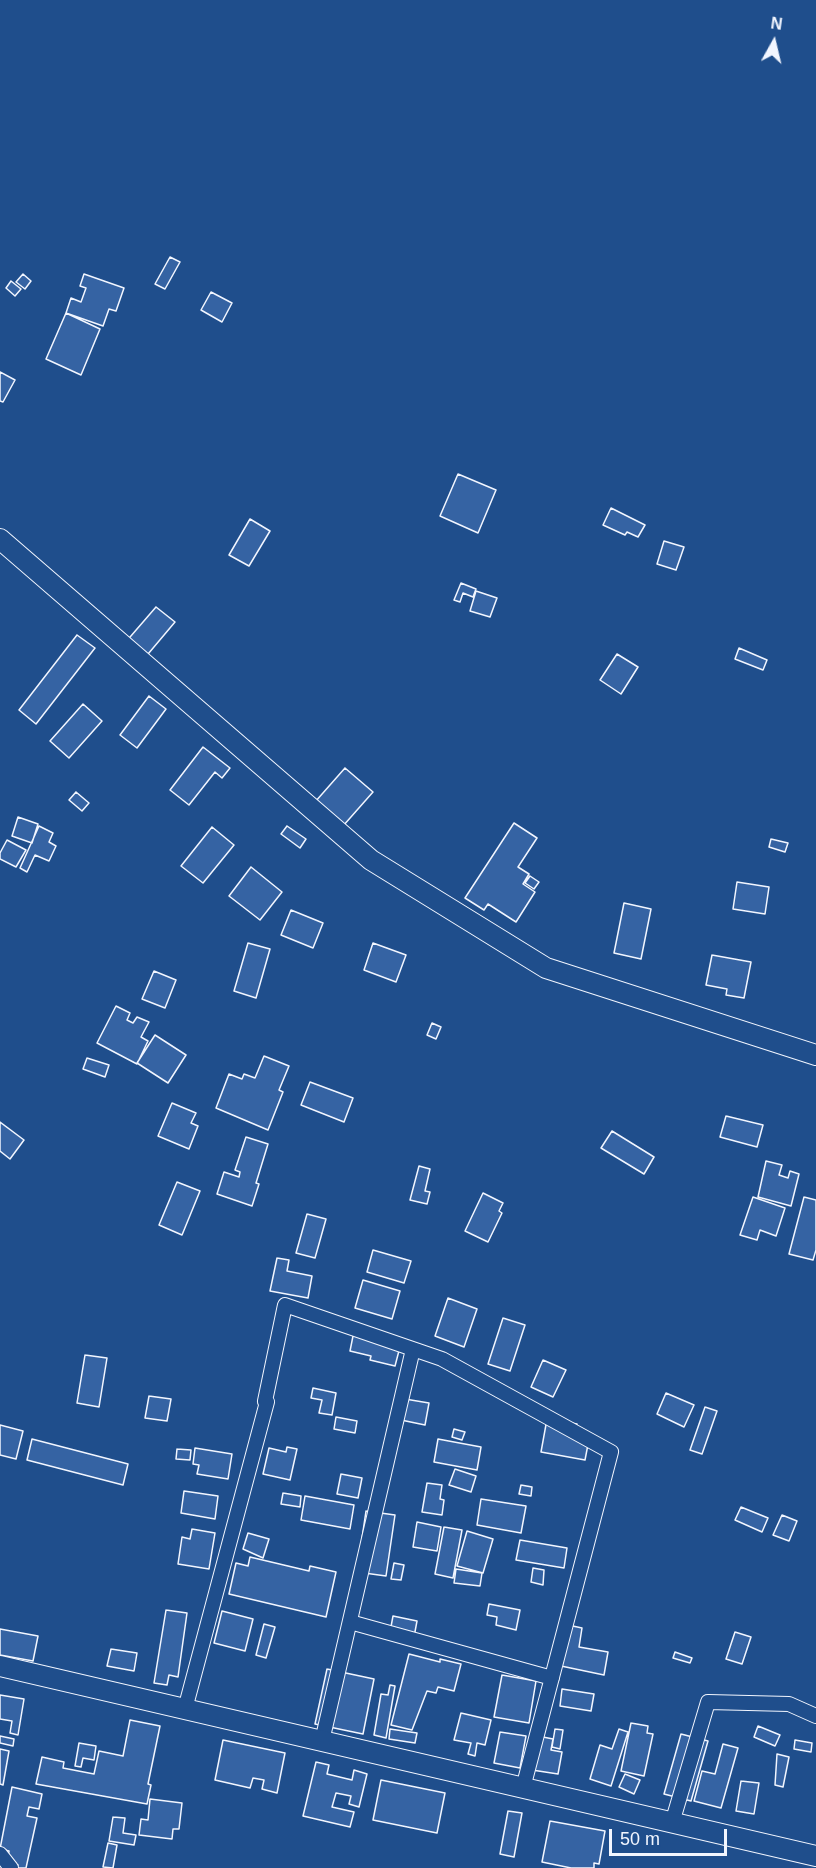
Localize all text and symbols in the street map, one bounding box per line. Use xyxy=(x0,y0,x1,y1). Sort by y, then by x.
north arrow xyxy=(744,12,804,72)
text: N xyxy=(770,14,783,33)
scale bar xyxy=(612,1817,730,1855)
text: 50 m xyxy=(620,1829,660,1849)

